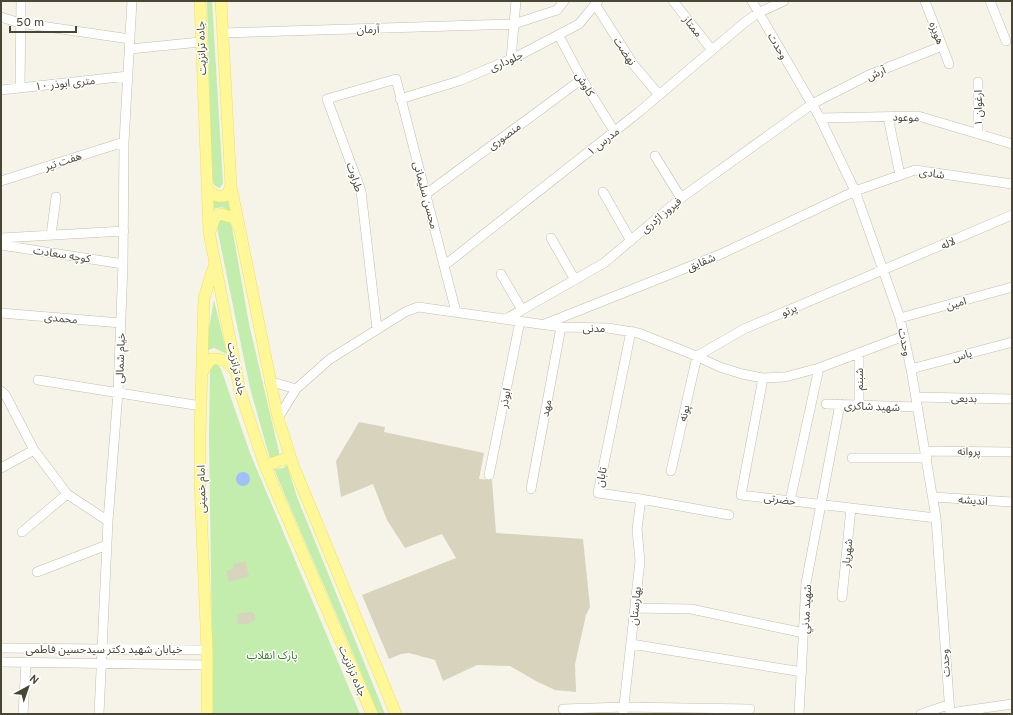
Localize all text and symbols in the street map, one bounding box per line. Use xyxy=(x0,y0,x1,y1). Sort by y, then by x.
scale bar xyxy=(10,8,76,34)
street label: ممتاز xyxy=(679,12,705,40)
text: 50 m xyxy=(16,15,44,31)
street label: جاده ترانزیت xyxy=(194,20,210,75)
street label: هویزه xyxy=(925,20,947,47)
street label: آرمان xyxy=(356,23,380,37)
street label: وحدت xyxy=(764,31,790,62)
street label: نهضت xyxy=(610,35,638,68)
street label: جلوداری xyxy=(487,48,526,75)
street label: آرش xyxy=(865,63,889,84)
street label: کاوش xyxy=(571,70,597,100)
street label: ۱۰ متری ابوذر xyxy=(34,74,96,94)
street label: ارغوان ۱ xyxy=(972,90,986,126)
street label: موعود xyxy=(892,111,920,125)
street label: منصوری xyxy=(485,120,524,154)
street label: مدرس ۱ xyxy=(585,125,623,159)
street label: هفت تير xyxy=(42,149,84,175)
street label: محسن سلیمانی xyxy=(409,160,441,231)
street label: طراوت xyxy=(343,161,365,194)
street label: شادی xyxy=(918,165,946,183)
street label: فیروز اژدری xyxy=(638,195,685,237)
street label: لاله xyxy=(939,235,958,253)
street label: کوچه سعادت xyxy=(32,244,92,267)
street label: شقایق xyxy=(685,251,718,275)
street label: امین xyxy=(944,294,968,314)
street label: پرتو xyxy=(779,301,799,321)
street label: محمدی xyxy=(44,311,78,327)
street label: مدنی xyxy=(583,322,606,336)
street label: وحدت xyxy=(894,327,914,358)
street label: خیام شمالی xyxy=(113,332,129,384)
street label: جاده ترانزیت xyxy=(224,341,249,398)
street label: یاس xyxy=(951,347,974,365)
street label: شبنم xyxy=(853,367,868,390)
street label: ابوذر xyxy=(497,387,515,410)
street label: بدیعی xyxy=(951,392,977,406)
street label: مهد xyxy=(538,398,556,418)
street label: شهید شاکری xyxy=(844,399,900,415)
street label: پونه xyxy=(676,403,694,423)
street label: پروانه xyxy=(957,445,981,459)
street label: امام خمینی xyxy=(195,465,209,513)
street label: تابان xyxy=(593,466,611,488)
street label: حضرتی xyxy=(763,491,797,509)
street label: اندیشه xyxy=(958,493,988,509)
street label: شهریار xyxy=(839,538,856,569)
street label: شهيد مدني xyxy=(799,584,817,634)
street label: بهارستان xyxy=(627,586,645,626)
street label: خیابان شهید دکتر سیدحسین فاطمی xyxy=(26,643,183,657)
street label: جاده ترانزیت xyxy=(335,644,369,700)
street label: وحدت xyxy=(938,648,954,677)
park label: پارک انقلاب xyxy=(247,649,297,663)
north arrow xyxy=(8,667,48,707)
text: N xyxy=(26,672,41,688)

